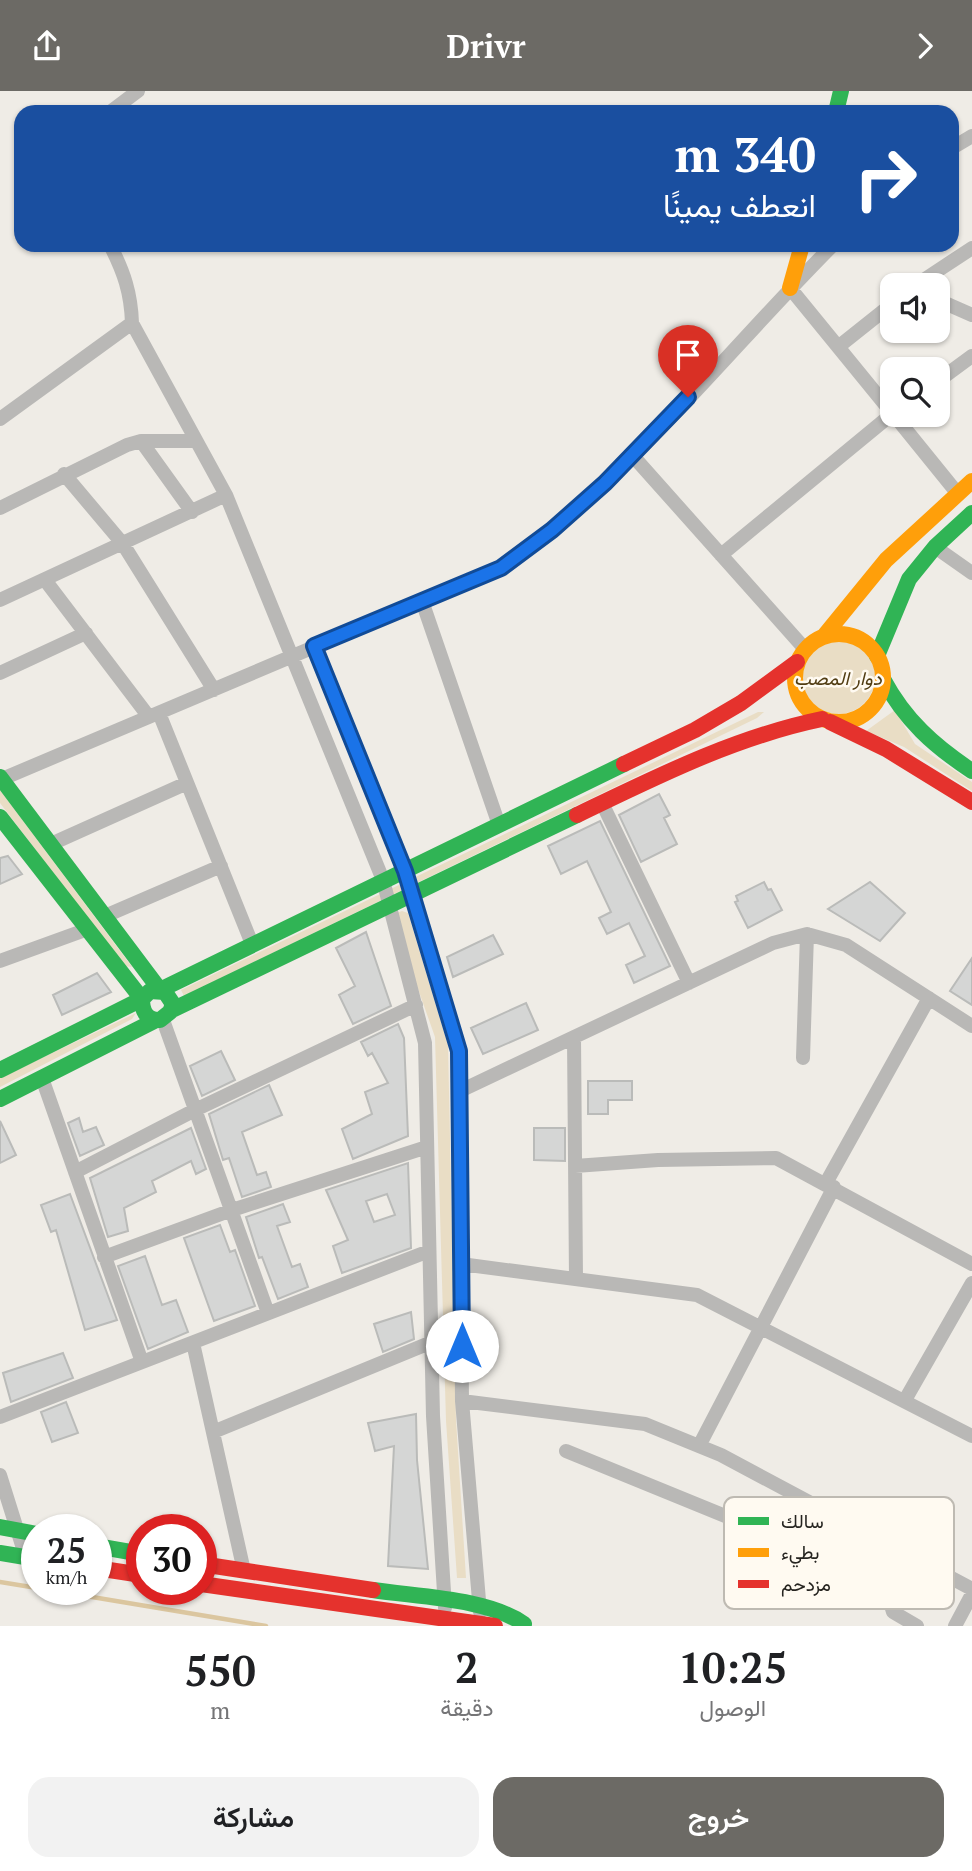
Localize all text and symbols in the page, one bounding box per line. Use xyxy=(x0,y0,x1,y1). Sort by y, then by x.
text: Drivr xyxy=(447,25,526,67)
icon: share xyxy=(28,27,66,65)
icon: forward xyxy=(906,27,944,65)
text: 340 m xyxy=(674,121,816,186)
icon: right xyxy=(840,133,931,224)
text: انعطف يمينًا xyxy=(663,184,816,226)
map controls xyxy=(880,273,950,427)
button: sound xyxy=(880,273,950,343)
pin xyxy=(658,325,718,397)
icon: arrive xyxy=(669,336,707,374)
button: search xyxy=(880,357,950,427)
park label: دوار المصب xyxy=(794,665,883,690)
position arrow xyxy=(425,1309,499,1383)
legend xyxy=(724,1497,954,1609)
text: سالك xyxy=(781,1508,824,1533)
speed limit sign: 30 xyxy=(126,1514,217,1605)
text: 25 xyxy=(47,1527,86,1573)
text: بطيء xyxy=(781,1539,819,1568)
text: km/h xyxy=(46,1565,87,1589)
text: مزدحم xyxy=(781,1571,831,1597)
text: 2 xyxy=(455,1639,479,1695)
text: 10:25 xyxy=(678,1639,787,1695)
text: 550 xyxy=(185,1642,256,1698)
text: دقيقة xyxy=(440,1692,494,1723)
text: الوصول xyxy=(700,1692,766,1723)
text: m xyxy=(210,1695,230,1726)
button: مشاركة xyxy=(28,1777,479,1857)
button: خروج xyxy=(493,1777,944,1857)

